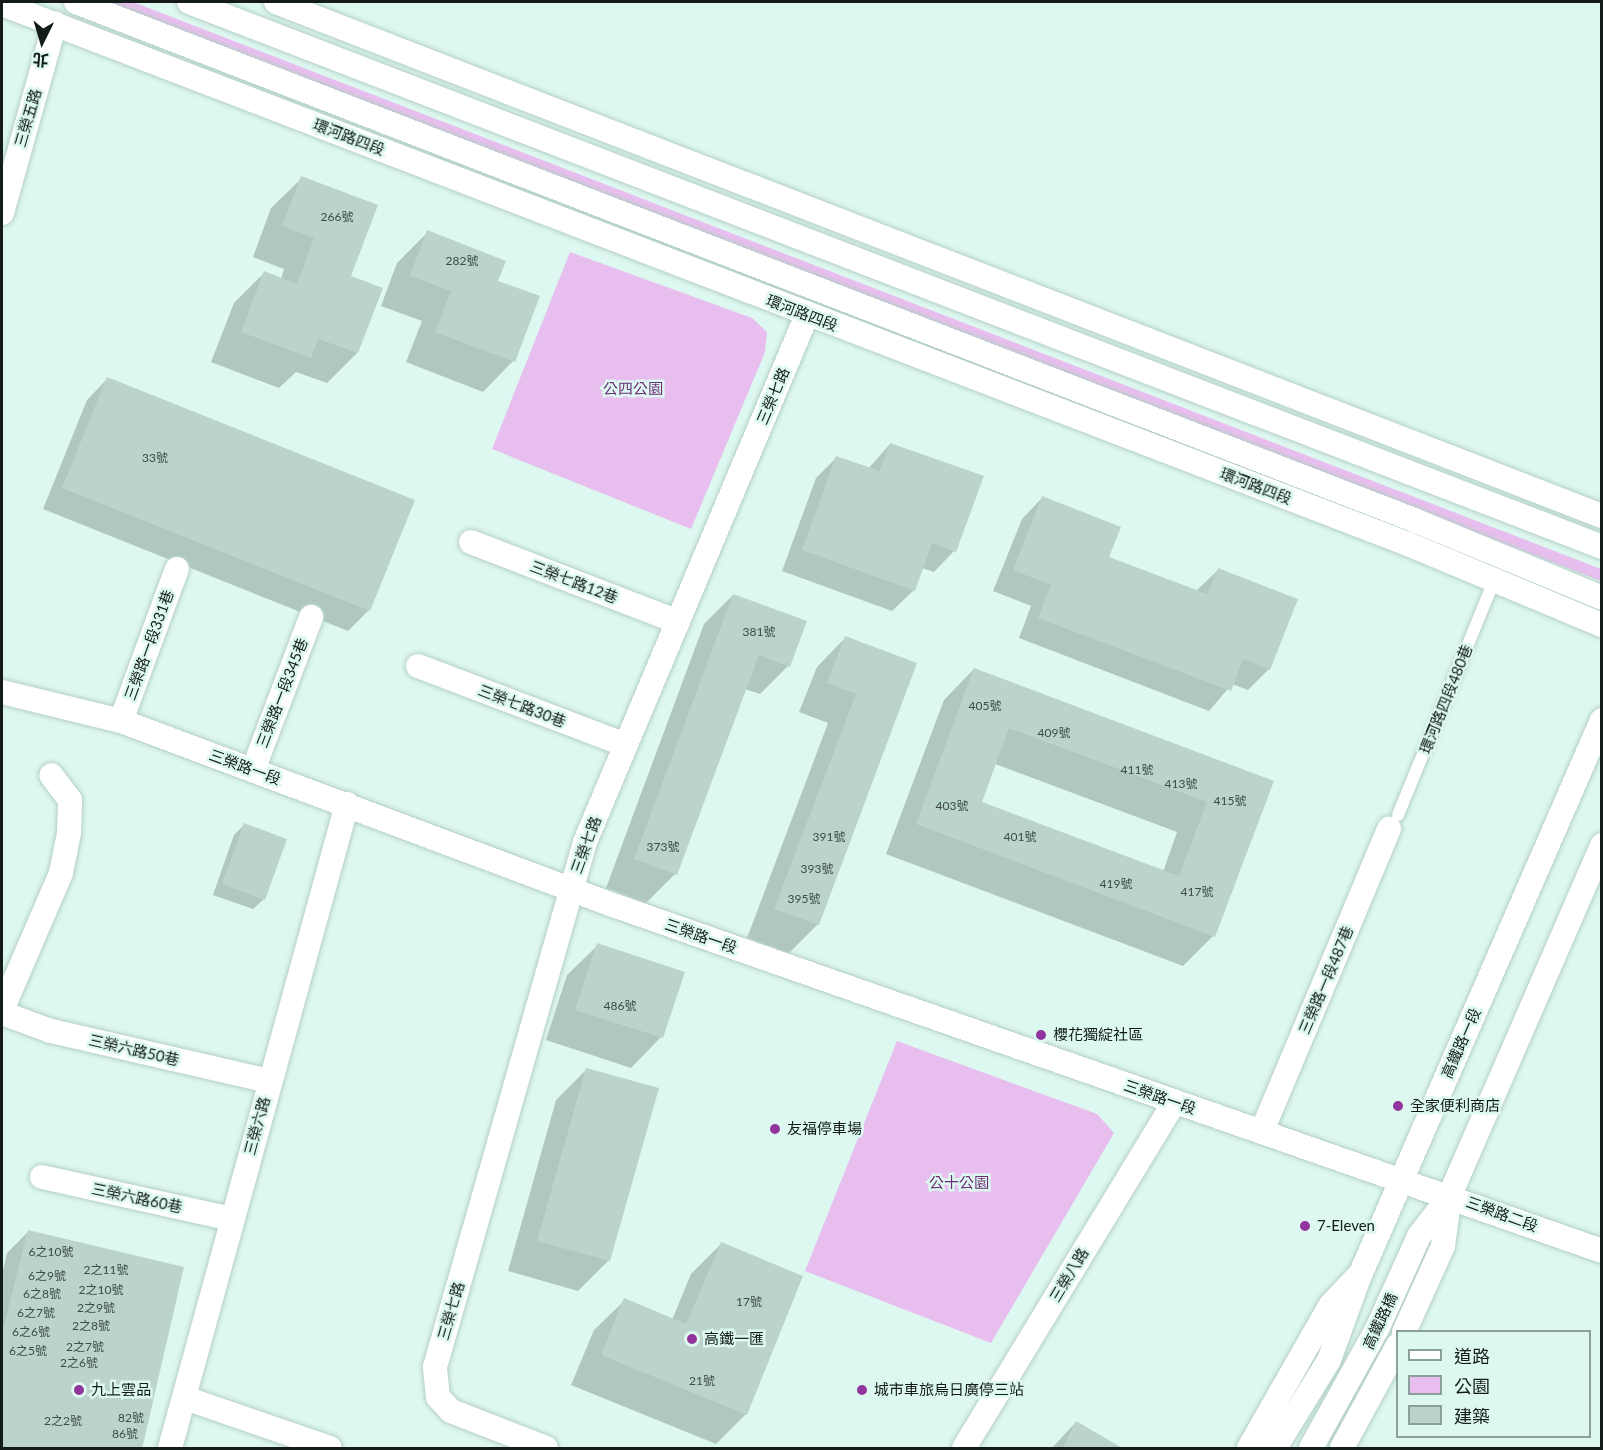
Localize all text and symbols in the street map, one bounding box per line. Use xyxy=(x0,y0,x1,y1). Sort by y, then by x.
north arrow xyxy=(12,12,72,72)
text: 北 xyxy=(32,50,49,71)
street label: 三榮五路 xyxy=(11,87,45,149)
street label: 環河路四段 xyxy=(311,115,387,159)
house number: 266號 xyxy=(321,210,353,224)
house number: 282號 xyxy=(446,254,478,268)
street label: 環河路四段 xyxy=(764,291,840,335)
street label: 三榮七路 xyxy=(753,365,793,427)
park label: 公四公園 xyxy=(603,380,663,398)
house number: 33號 xyxy=(142,451,168,465)
street label: 環河路四段 xyxy=(1218,464,1294,508)
street label: 三榮七路12巷 xyxy=(528,557,620,607)
street label: 三榮路一段331巷 xyxy=(121,587,177,703)
house number: 381號 xyxy=(743,625,775,639)
street label: 三榮路一段345巷 xyxy=(253,636,311,750)
street label: 環河路四段480巷 xyxy=(1416,642,1476,756)
street label: 三榮七路30巷 xyxy=(476,681,568,731)
house number: 405號 xyxy=(969,699,1001,713)
house number: 409號 xyxy=(1038,726,1070,740)
street label: 三榮路一段 xyxy=(207,746,283,788)
house number: 411號 xyxy=(1121,763,1153,777)
house number: 413號 xyxy=(1165,777,1197,791)
house number: 415號 xyxy=(1214,794,1246,808)
house number: 403號 xyxy=(936,799,968,813)
street label: 三榮七路 xyxy=(567,814,605,876)
house number: 391號 xyxy=(813,830,845,844)
house number: 401號 xyxy=(1004,830,1036,844)
house number: 373號 xyxy=(647,840,679,854)
house number: 393號 xyxy=(801,862,833,876)
house number: 419號 xyxy=(1100,877,1132,891)
house number: 417號 xyxy=(1181,885,1213,899)
house number: 395號 xyxy=(788,892,820,906)
street label: 三榮路一段 xyxy=(663,915,739,957)
street label: 三榮路一段487巷 xyxy=(1295,923,1357,1037)
house number: 486號 xyxy=(604,999,636,1013)
street label: 高鐵路一段 xyxy=(1438,1005,1484,1081)
place label: 櫻花獨綻社區 xyxy=(1053,1026,1143,1044)
marker: 櫻花獨綻社區 xyxy=(1034,1028,1048,1042)
street label: 三榮六路50巷 xyxy=(87,1031,181,1069)
street label: 三榮路一段 xyxy=(1122,1076,1198,1118)
street label: 三榮六路 xyxy=(241,1095,273,1157)
place label: 全家便利商店 xyxy=(1410,1097,1500,1115)
marker: 全家便利商店 xyxy=(1391,1099,1405,1113)
place label: 友福停車場 xyxy=(787,1120,862,1138)
marker: 友福停車場 xyxy=(768,1122,782,1136)
park label: 公十公園 xyxy=(929,1174,989,1192)
street label: 三榮六路60巷 xyxy=(90,1180,184,1216)
street label: 三榮路二段 xyxy=(1464,1193,1540,1235)
place label: 7-Eleven xyxy=(1317,1217,1375,1235)
marker: 7-Eleven xyxy=(1298,1219,1312,1233)
house number: 6之10號 xyxy=(29,1245,73,1259)
street label: 三榮八路 xyxy=(1046,1245,1092,1305)
house number: 2之11號 xyxy=(84,1263,128,1277)
house number: 6之9號 xyxy=(28,1269,66,1283)
street label: 三榮七路 xyxy=(434,1280,468,1342)
house number: 2之10號 xyxy=(79,1283,123,1297)
house number: 6之8號 xyxy=(23,1287,61,1301)
street label: 高鐵路橋 xyxy=(1359,1290,1401,1352)
house number: 17號 xyxy=(736,1295,762,1309)
house number: 2之9號 xyxy=(77,1301,115,1315)
house number: 6之7號 xyxy=(17,1306,55,1320)
house number: 2之8號 xyxy=(72,1319,110,1333)
house number: 6之6號 xyxy=(12,1325,50,1339)
place label: 高鐵一匯 xyxy=(704,1330,764,1348)
legend xyxy=(1396,1330,1591,1438)
marker: 高鐵一匯 xyxy=(685,1332,699,1346)
house number: 2之7號 xyxy=(66,1340,104,1354)
house number: 6之5號 xyxy=(9,1344,47,1358)
text: 道路 xyxy=(1454,1345,1490,1367)
house number: 2之6號 xyxy=(60,1356,98,1370)
house number: 21號 xyxy=(689,1374,715,1388)
text: 公園 xyxy=(1454,1375,1490,1397)
place label: 九上雲品 xyxy=(91,1381,151,1399)
place label: 城市車旅烏日廣停三站 xyxy=(874,1381,1024,1399)
marker: 九上雲品 xyxy=(72,1383,86,1397)
marker: 城市車旅烏日廣停三站 xyxy=(855,1383,869,1397)
text: 建築 xyxy=(1454,1405,1490,1427)
house number: 82號 xyxy=(118,1411,144,1425)
house number: 2之2號 xyxy=(44,1414,82,1428)
house number: 86號 xyxy=(112,1427,138,1441)

